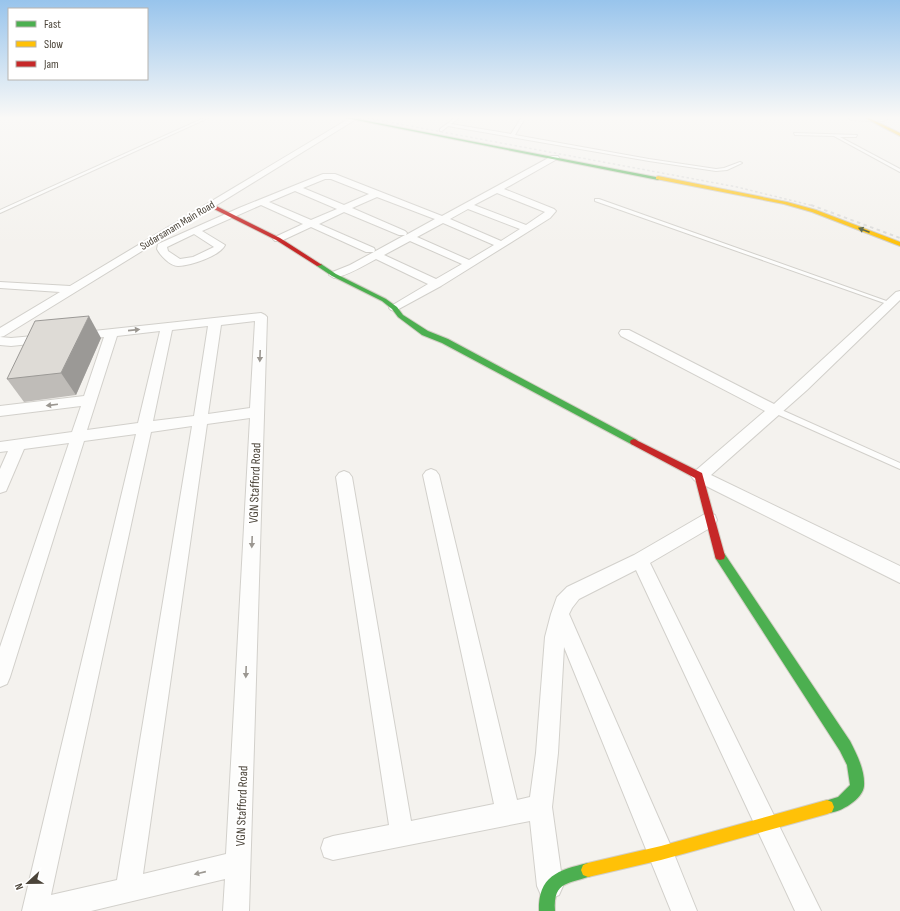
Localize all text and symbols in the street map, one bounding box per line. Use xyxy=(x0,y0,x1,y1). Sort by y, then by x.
legend xyxy=(8,8,148,80)
text: Fast xyxy=(44,17,61,32)
text: Slow xyxy=(44,37,63,52)
text: Jam xyxy=(43,57,59,72)
street label: Sudarsanam Main Road xyxy=(138,198,217,253)
one-way arrow xyxy=(857,226,869,232)
one-way arrow xyxy=(128,327,140,333)
one-way arrow xyxy=(256,350,263,362)
one-way arrow xyxy=(46,401,58,408)
street label: VGN Stafford Road xyxy=(246,442,264,524)
one-way arrow xyxy=(249,536,255,549)
one-way arrow xyxy=(243,666,250,678)
street label: VGN Stafford Road xyxy=(233,765,251,847)
north arrow xyxy=(8,863,48,903)
one-way arrow xyxy=(194,870,206,876)
text: N xyxy=(12,881,26,892)

